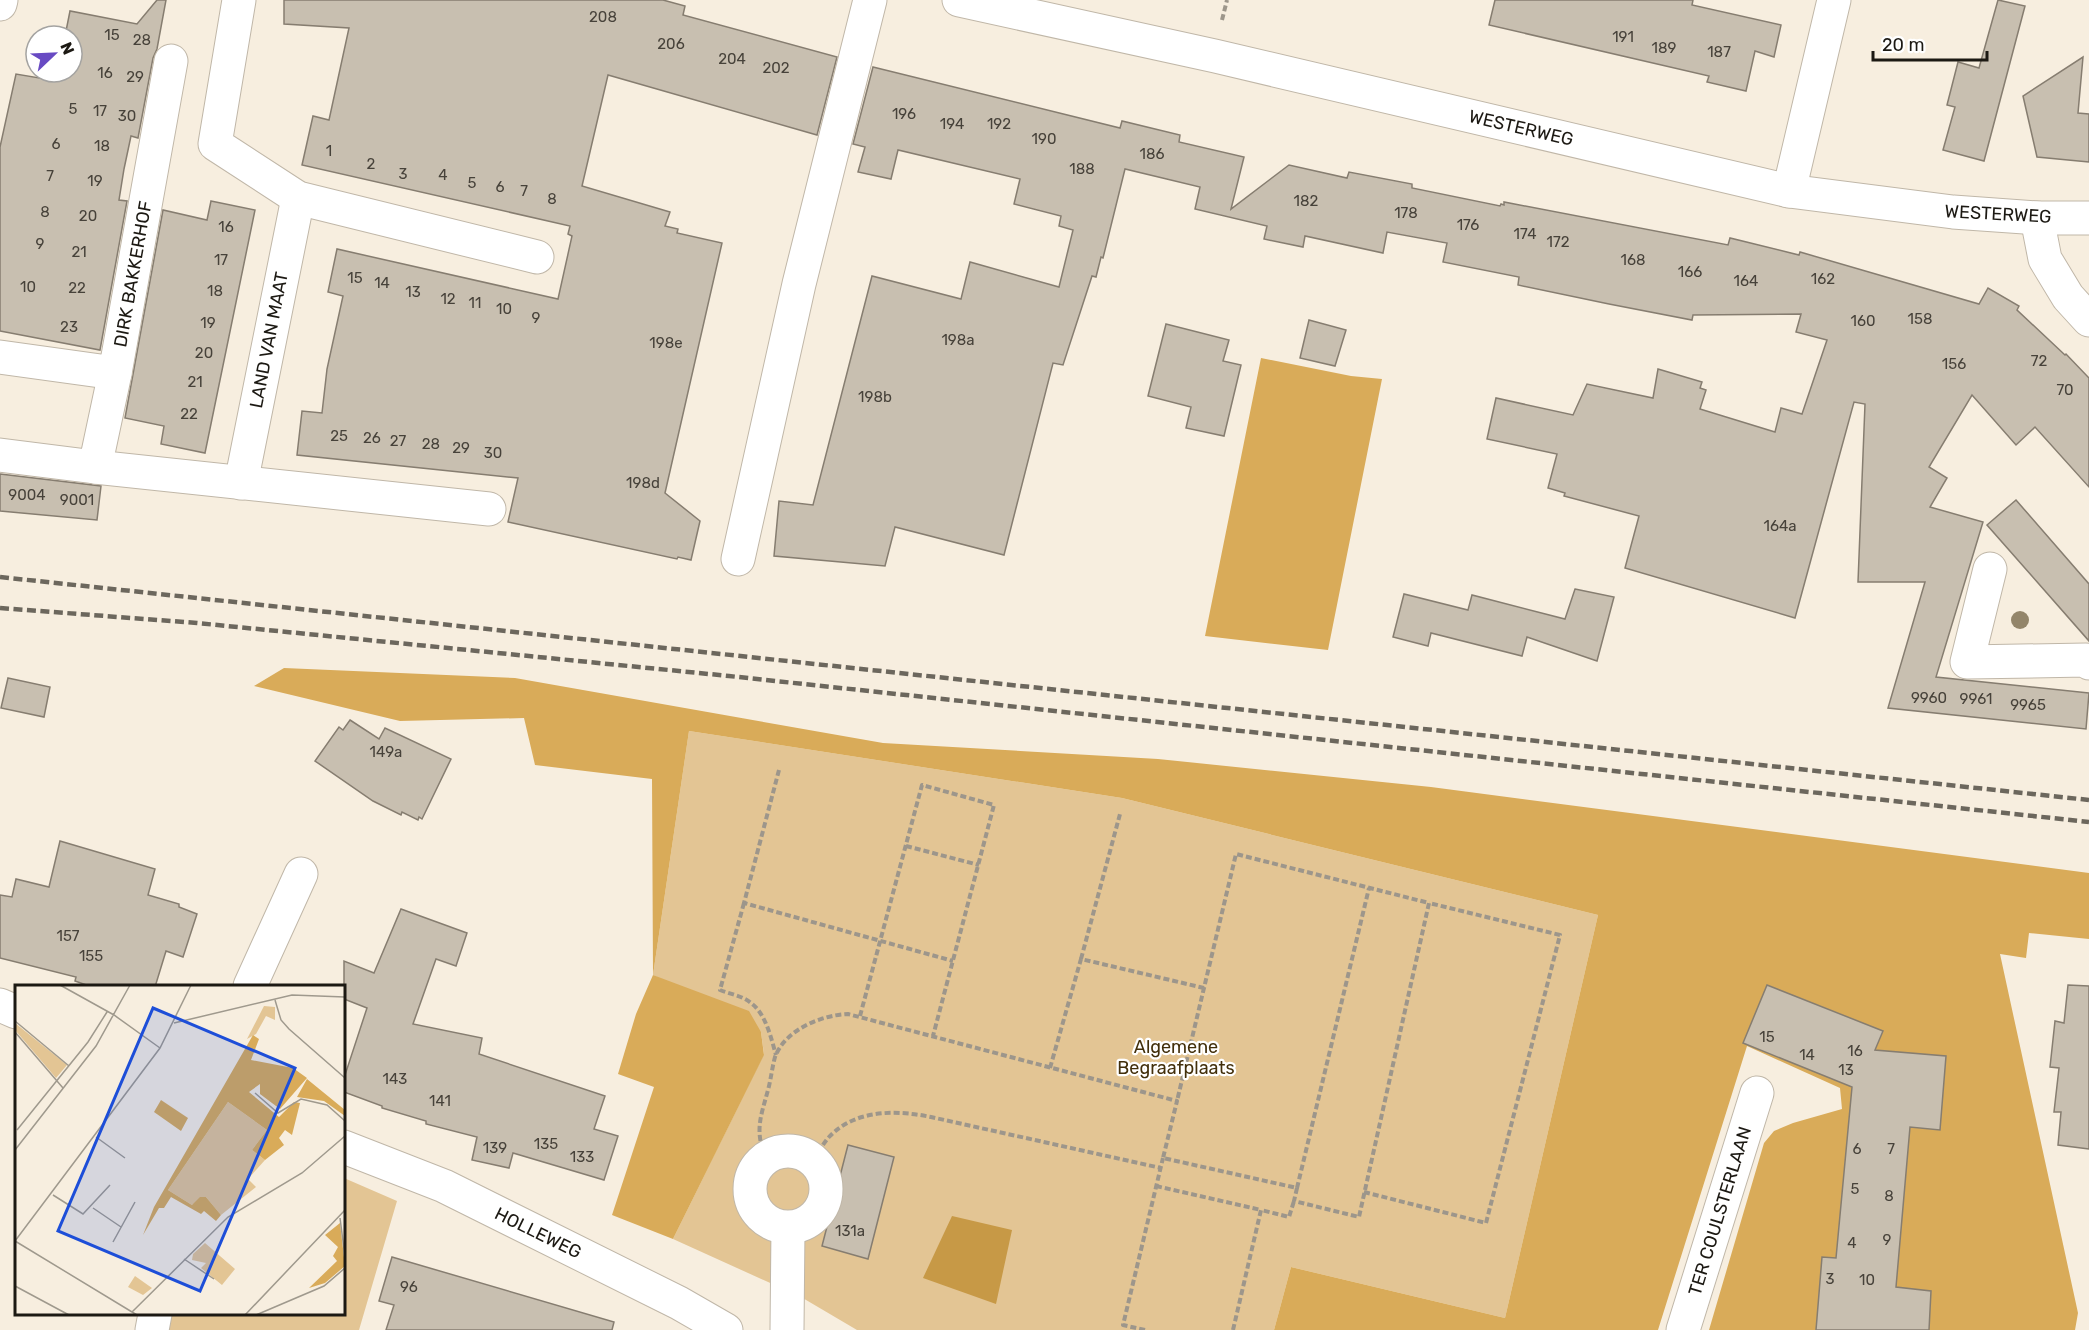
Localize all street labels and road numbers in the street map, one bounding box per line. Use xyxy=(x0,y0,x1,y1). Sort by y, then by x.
street label: WESTERWEG xyxy=(1467,105,1575,151)
street label: DIRK BAKKERHOF xyxy=(109,199,157,349)
street label: WESTERWEG xyxy=(1944,200,2052,228)
street label: LAND VAN MAAT xyxy=(245,270,293,410)
street label: TER COULSTERLAAN xyxy=(1684,1124,1756,1298)
street label: HOLLEWEG xyxy=(491,1203,585,1263)

